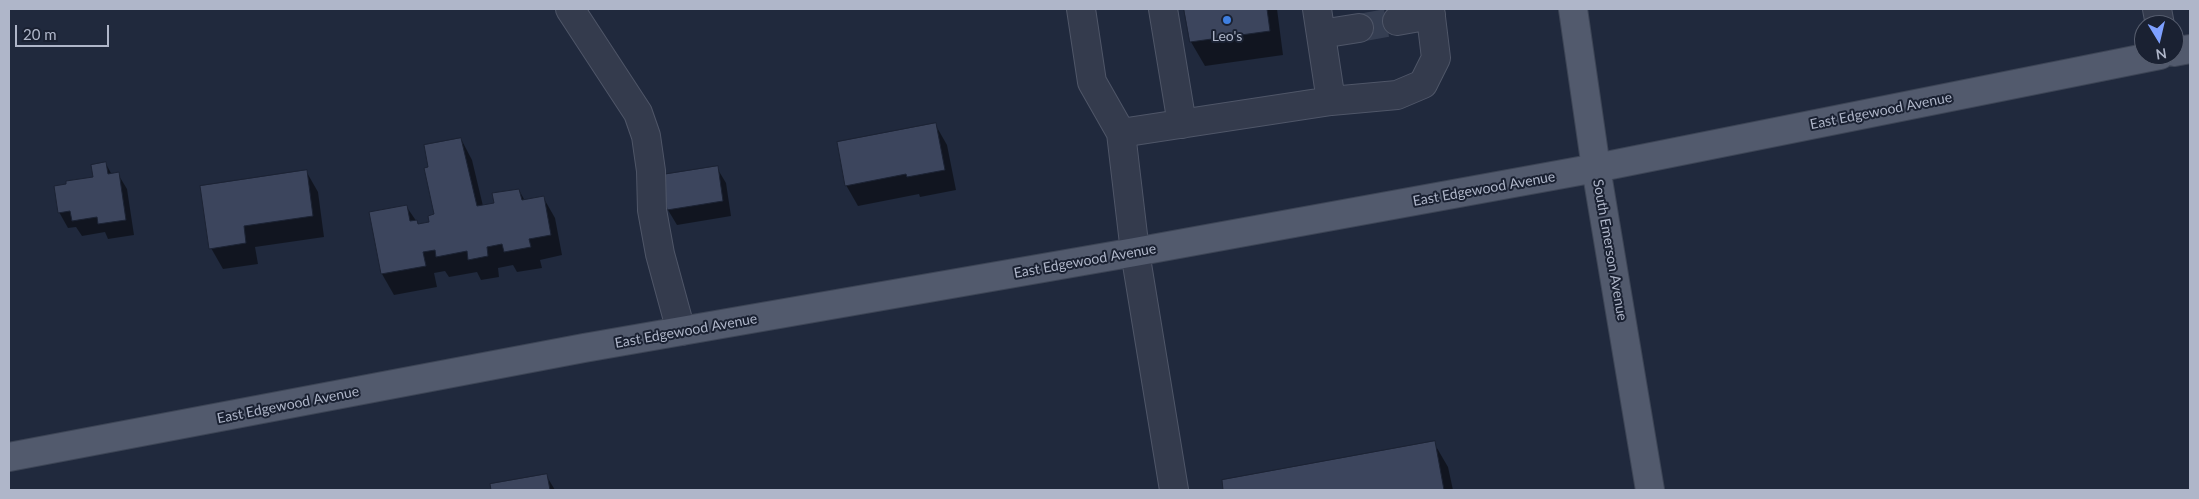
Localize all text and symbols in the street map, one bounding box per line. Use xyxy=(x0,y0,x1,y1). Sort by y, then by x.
marker: Leo's xyxy=(1221,14,1233,26)
scale bar xyxy=(18,15,111,47)
north arrow xyxy=(2134,15,2184,65)
text: 20 m xyxy=(23,25,57,43)
place label: Leo's xyxy=(1212,28,1242,44)
text: N xyxy=(2155,45,2168,64)
street label: East Edgewood Avenue xyxy=(1809,89,1953,133)
street label: East Edgewood Avenue xyxy=(1411,168,1557,210)
street label: South Emerson Avenue xyxy=(1589,178,1631,322)
street label: East Edgewood Avenue xyxy=(1012,240,1158,282)
street label: East Edgewood Avenue xyxy=(613,310,759,352)
street label: East Edgewood Avenue xyxy=(216,383,360,427)

